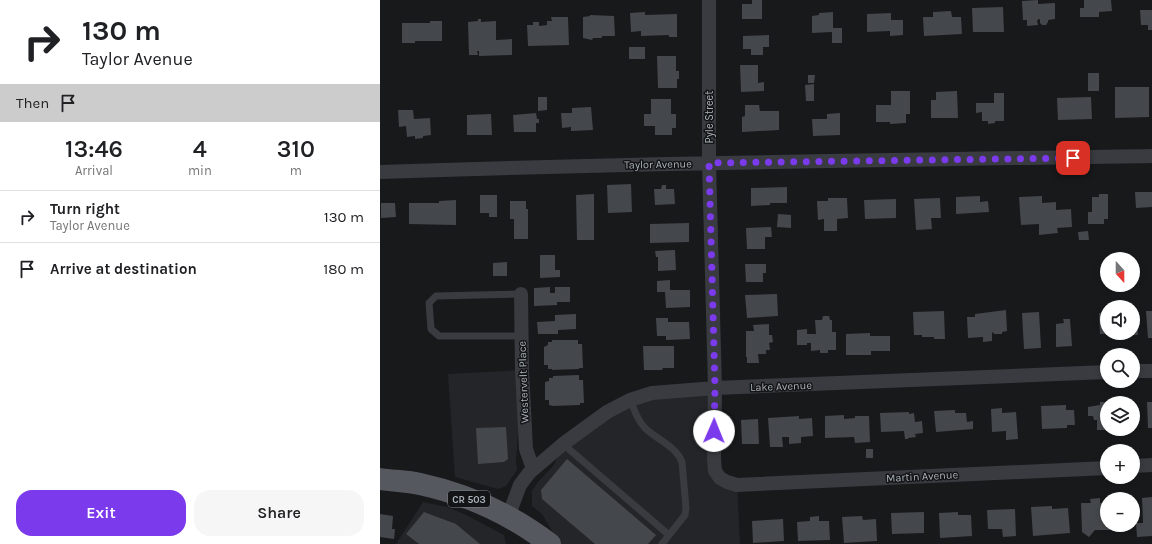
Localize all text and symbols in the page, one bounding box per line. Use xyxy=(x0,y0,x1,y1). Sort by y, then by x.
text: 130 m xyxy=(82,14,161,47)
icon: right xyxy=(16,16,68,68)
text: Taylor Avenue xyxy=(82,48,193,70)
street label: Pyle Street xyxy=(703,91,716,143)
icon: arrive xyxy=(57,92,79,114)
text: Then xyxy=(16,94,49,112)
text: 13:46 xyxy=(65,135,123,163)
text: 4 xyxy=(193,135,207,163)
text: 310 xyxy=(277,135,315,163)
pin xyxy=(1056,141,1090,175)
icon: arrive xyxy=(1062,147,1084,169)
street label: Taylor Avenue xyxy=(624,157,692,172)
text: Arrival xyxy=(75,163,113,178)
text: min xyxy=(188,163,212,178)
text: m xyxy=(290,163,302,178)
text: Turn right xyxy=(50,200,120,218)
icon: right xyxy=(16,206,38,228)
text: 130 m xyxy=(324,208,364,226)
text: Taylor Avenue xyxy=(50,218,130,233)
north arrow xyxy=(1100,252,1140,292)
map controls xyxy=(1100,252,1140,532)
icon: arrive xyxy=(16,258,38,280)
text: Arrive at destination xyxy=(50,260,197,278)
text: 180 m xyxy=(323,260,364,278)
button: sound xyxy=(1100,300,1140,340)
street label: Westervelt Place xyxy=(516,340,531,423)
button: search xyxy=(1100,348,1140,388)
street label: Lake Avenue xyxy=(750,379,813,394)
button: layers xyxy=(1100,396,1140,436)
position arrow xyxy=(693,410,735,452)
button: + xyxy=(1100,444,1140,484)
street label: Martin Avenue xyxy=(886,468,959,485)
button: Exit xyxy=(16,490,186,536)
button: Share xyxy=(194,490,364,536)
road number: CR 503 xyxy=(448,491,490,507)
button: − xyxy=(1100,492,1140,532)

